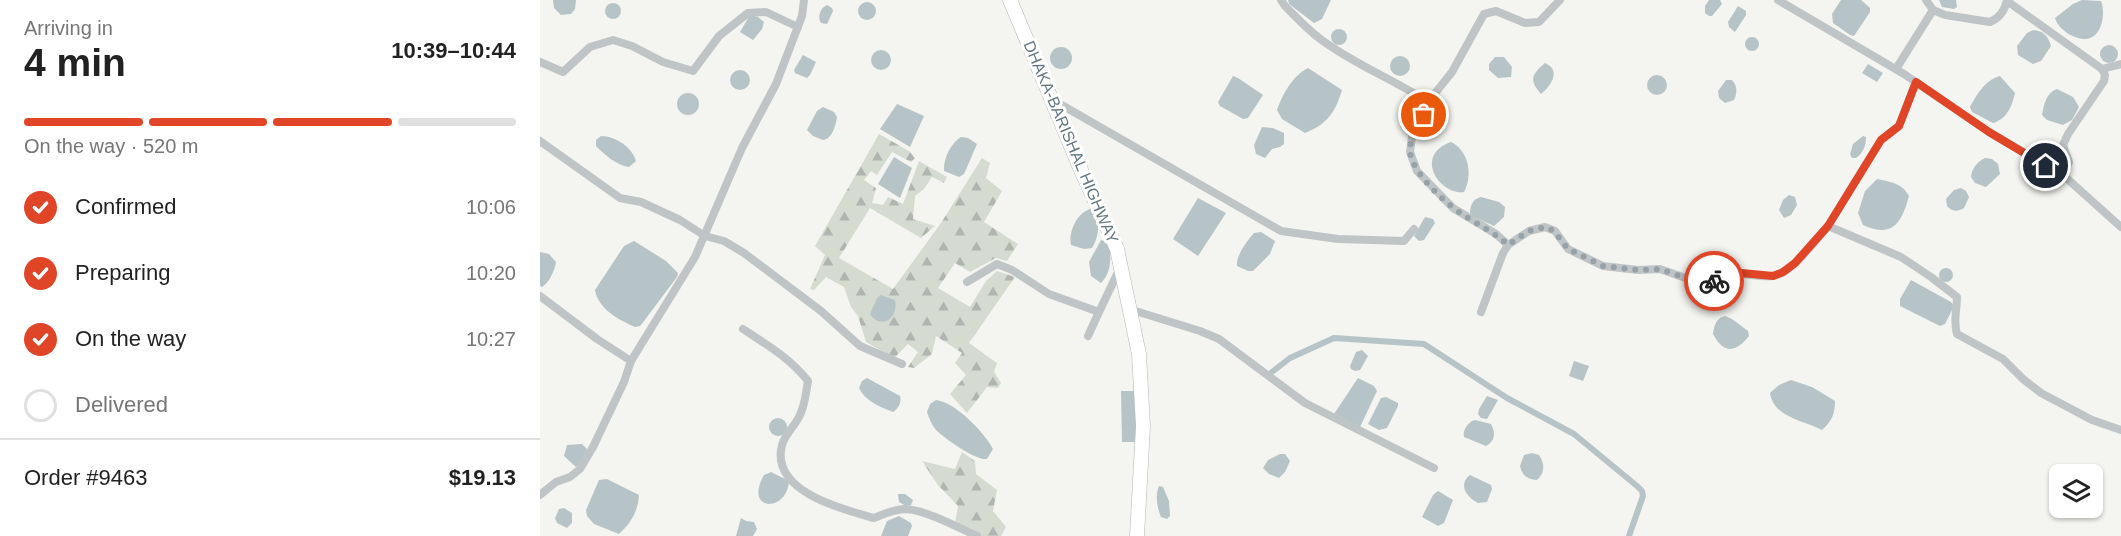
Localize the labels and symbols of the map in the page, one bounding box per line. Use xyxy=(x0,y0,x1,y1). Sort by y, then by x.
street label: DHAKA-BARISHAL HIGHWAY xyxy=(1021,38,1122,246)
pin xyxy=(1398,89,1449,140)
pin xyxy=(2020,140,2071,191)
courier xyxy=(1684,251,1744,311)

